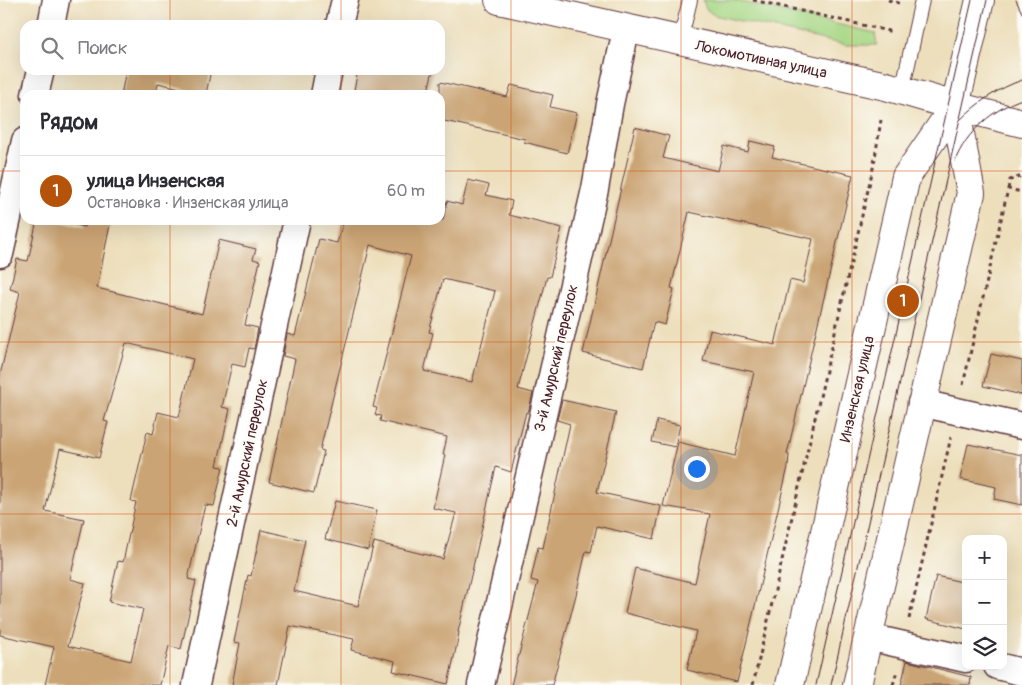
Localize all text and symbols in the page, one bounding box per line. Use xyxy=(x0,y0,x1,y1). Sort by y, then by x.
search box xyxy=(20,20,445,75)
icon: search xyxy=(38,34,66,62)
text: Поиск xyxy=(78,36,128,60)
street label: Локомотивная улица xyxy=(692,36,829,83)
text: Рядом xyxy=(40,109,98,136)
text: улица Инзенская xyxy=(87,169,225,193)
text: 1 xyxy=(53,181,59,201)
text: 60 m xyxy=(387,181,425,201)
text: Остановка · Инзенская улица xyxy=(87,193,289,213)
street label: 3-й Амурский переулок xyxy=(530,282,583,434)
pin: 1 xyxy=(887,282,919,320)
street label: Инзенская улица xyxy=(836,334,879,444)
street label: 2-й Амурский переулок xyxy=(223,377,272,529)
your location xyxy=(684,456,710,482)
map controls xyxy=(962,535,1007,670)
button: + xyxy=(962,535,1007,580)
button: − xyxy=(962,580,1007,625)
button: layers xyxy=(962,625,1007,670)

